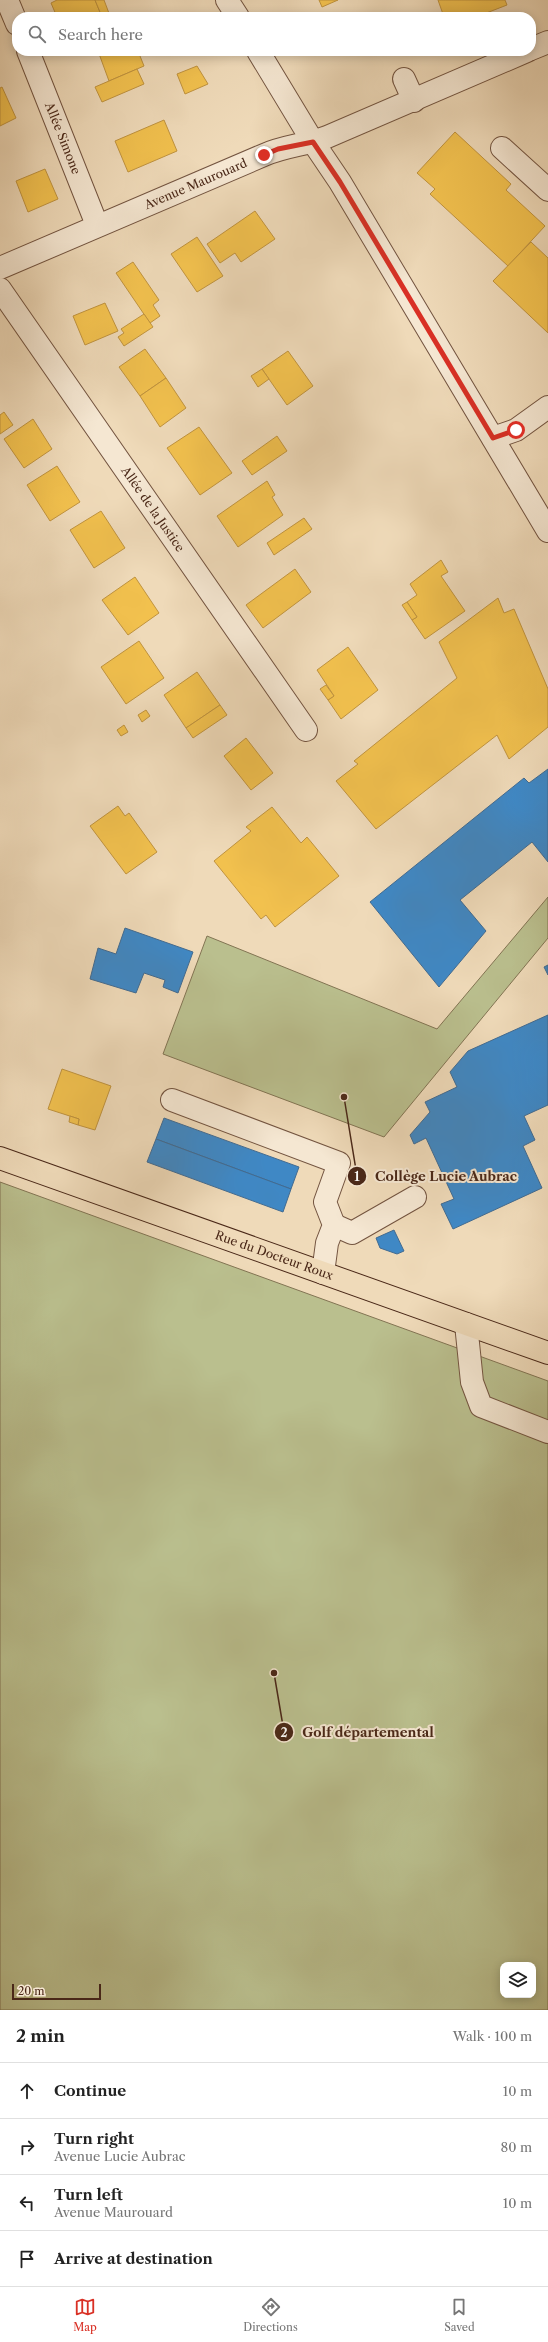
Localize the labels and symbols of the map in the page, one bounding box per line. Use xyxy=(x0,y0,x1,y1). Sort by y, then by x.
street label: Allée Simone xyxy=(42,99,84,177)
route end xyxy=(255,146,273,164)
street label: Avenue Maurouard xyxy=(141,155,250,213)
route start xyxy=(507,421,525,439)
street label: Allée de la Justice xyxy=(118,462,188,555)
callout: Collège Lucie Aubrac xyxy=(347,1164,525,1189)
text: Collège Lucie Aubrac xyxy=(375,1168,517,1184)
text: 1 xyxy=(354,1169,360,1184)
street label: Rue du Docteur Roux xyxy=(213,1227,335,1283)
callout: Golf départemental xyxy=(274,1720,442,1745)
text: Golf départemental xyxy=(302,1724,434,1740)
text: 2 xyxy=(280,1725,288,1740)
scale bar xyxy=(12,1982,101,2001)

